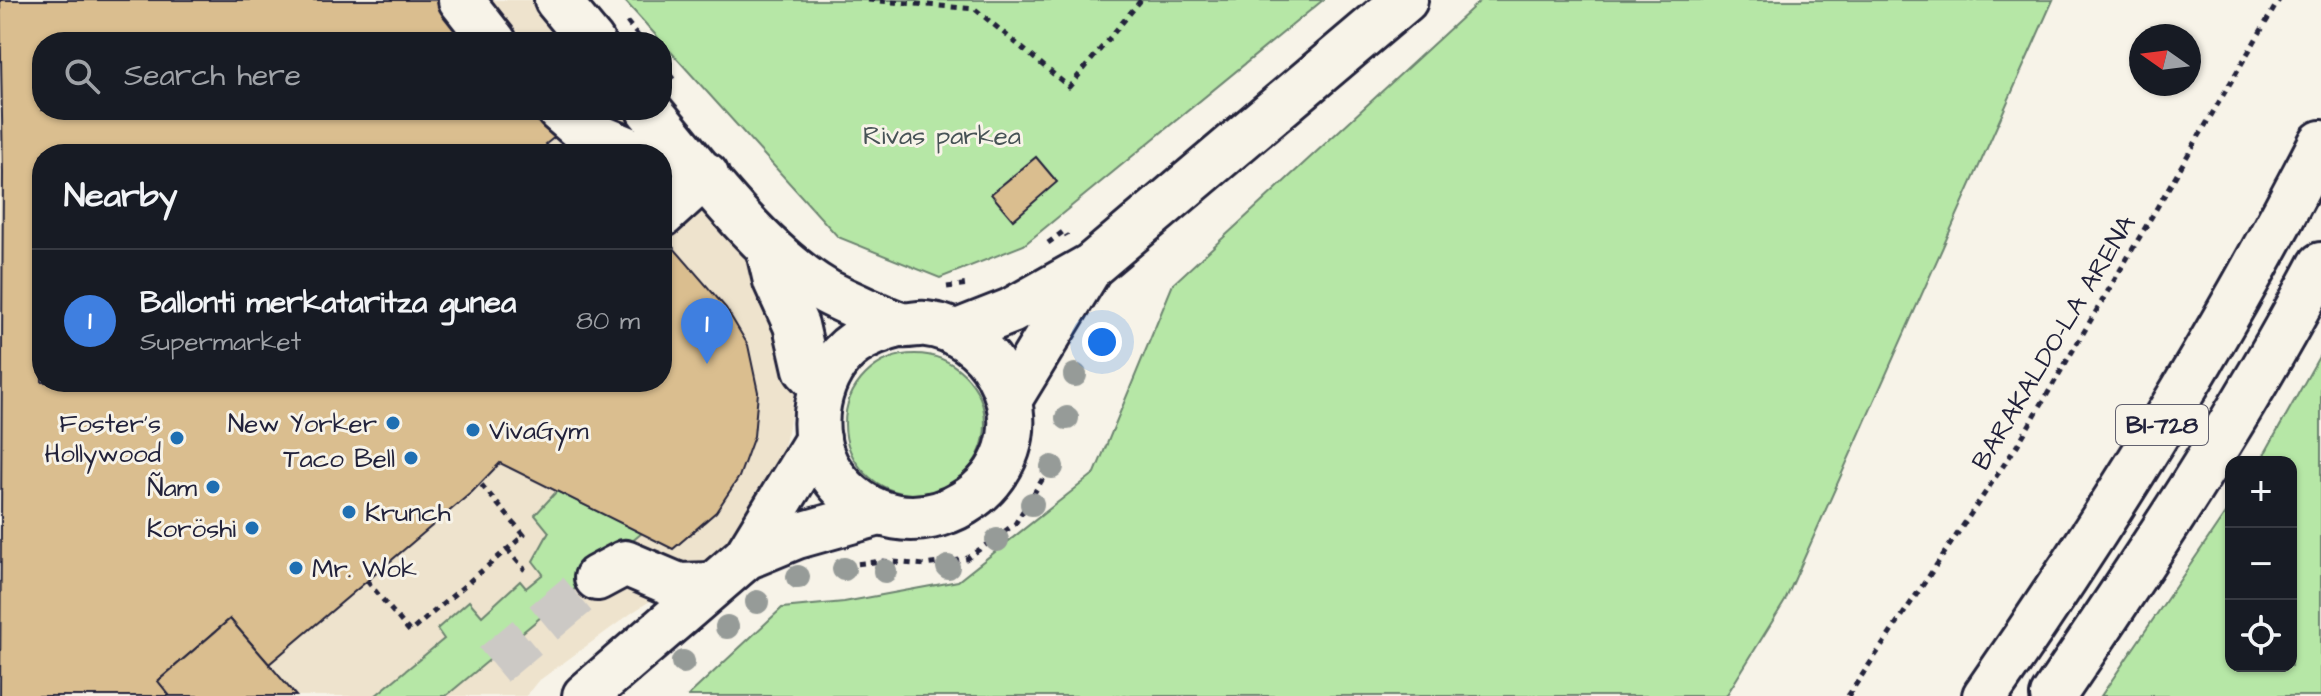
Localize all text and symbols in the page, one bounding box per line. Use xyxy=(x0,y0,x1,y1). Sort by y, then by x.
north arrow xyxy=(2129,24,2201,96)
search box xyxy=(32,32,672,120)
icon: search xyxy=(60,54,104,98)
text: Search here xyxy=(124,55,301,97)
park label: Rivas parkea xyxy=(863,118,1021,154)
text: Nearby xyxy=(64,172,178,220)
street label: BARAKALDO-LA ARENA xyxy=(1963,208,2145,477)
text: Ballonti merkataritza gunea xyxy=(140,282,516,324)
pin: 1 xyxy=(681,298,733,364)
text: 1 xyxy=(88,303,92,339)
text: 80 m xyxy=(576,303,640,339)
your location xyxy=(1082,322,1122,362)
text: Supermarket xyxy=(140,324,301,360)
road number: BI-728 xyxy=(2116,405,2208,445)
place label: Foster's Hollywood xyxy=(45,406,161,474)
place label: New Yorker xyxy=(228,406,377,442)
place label: VivaGym xyxy=(489,413,589,451)
marker: New Yorker xyxy=(384,414,402,432)
marker: VivaGym xyxy=(464,421,482,439)
marker: Foster's Hollywood xyxy=(168,429,186,447)
place label: Taco Bell xyxy=(283,441,395,477)
marker: Taco Bell xyxy=(402,449,420,467)
map controls xyxy=(2225,456,2297,672)
button: + xyxy=(2225,456,2297,528)
place label: Ñam xyxy=(147,470,198,506)
marker: Ñam xyxy=(204,478,222,496)
place label: Krunch xyxy=(365,495,451,531)
marker: Krunch xyxy=(340,503,358,521)
place label: Koröshi xyxy=(147,511,236,547)
marker: Koröshi xyxy=(243,519,261,537)
button: − xyxy=(2225,528,2297,600)
place label: Mr. Wok xyxy=(312,551,417,587)
marker: Mr. Wok xyxy=(287,559,305,577)
button: locate xyxy=(2225,600,2297,672)

